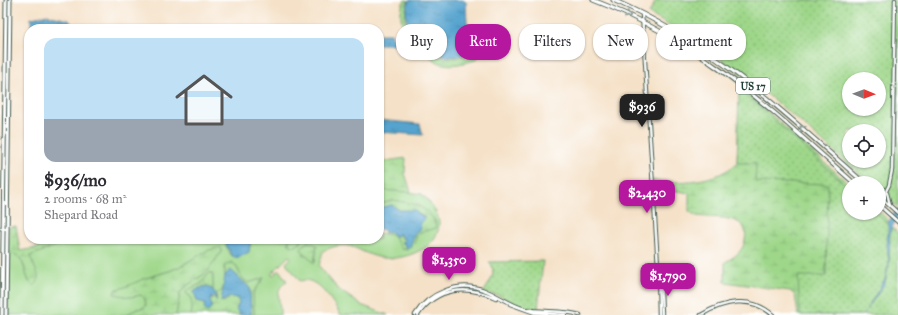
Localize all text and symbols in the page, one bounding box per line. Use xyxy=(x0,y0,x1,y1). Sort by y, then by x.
one-way arrow xyxy=(625,10,632,18)
chip: Buy xyxy=(396,24,447,60)
chip: Rent xyxy=(455,24,511,60)
chip: Filters xyxy=(519,24,585,60)
chip: New xyxy=(593,24,648,60)
chip: Apartment xyxy=(656,24,746,60)
icon: home xyxy=(168,64,240,136)
north arrow xyxy=(842,72,886,116)
map controls xyxy=(842,72,886,220)
road number: US 17 xyxy=(736,78,770,94)
pin: $936 xyxy=(618,94,666,128)
text: $936 xyxy=(629,99,655,115)
button: locate xyxy=(842,124,886,168)
one-way arrow xyxy=(799,125,806,132)
text: $936/mo xyxy=(44,170,106,191)
button: + xyxy=(842,176,886,220)
pin: $2,430 xyxy=(614,180,680,214)
text: $2,430 xyxy=(628,185,666,201)
text: 2 rooms · 68 m² xyxy=(44,191,126,207)
text: Shepard Road xyxy=(44,207,118,223)
pin: $1,350 xyxy=(416,247,482,281)
text: $1,350 xyxy=(431,252,467,268)
pin: $1,790 xyxy=(635,263,701,297)
text: $1,790 xyxy=(649,268,687,284)

